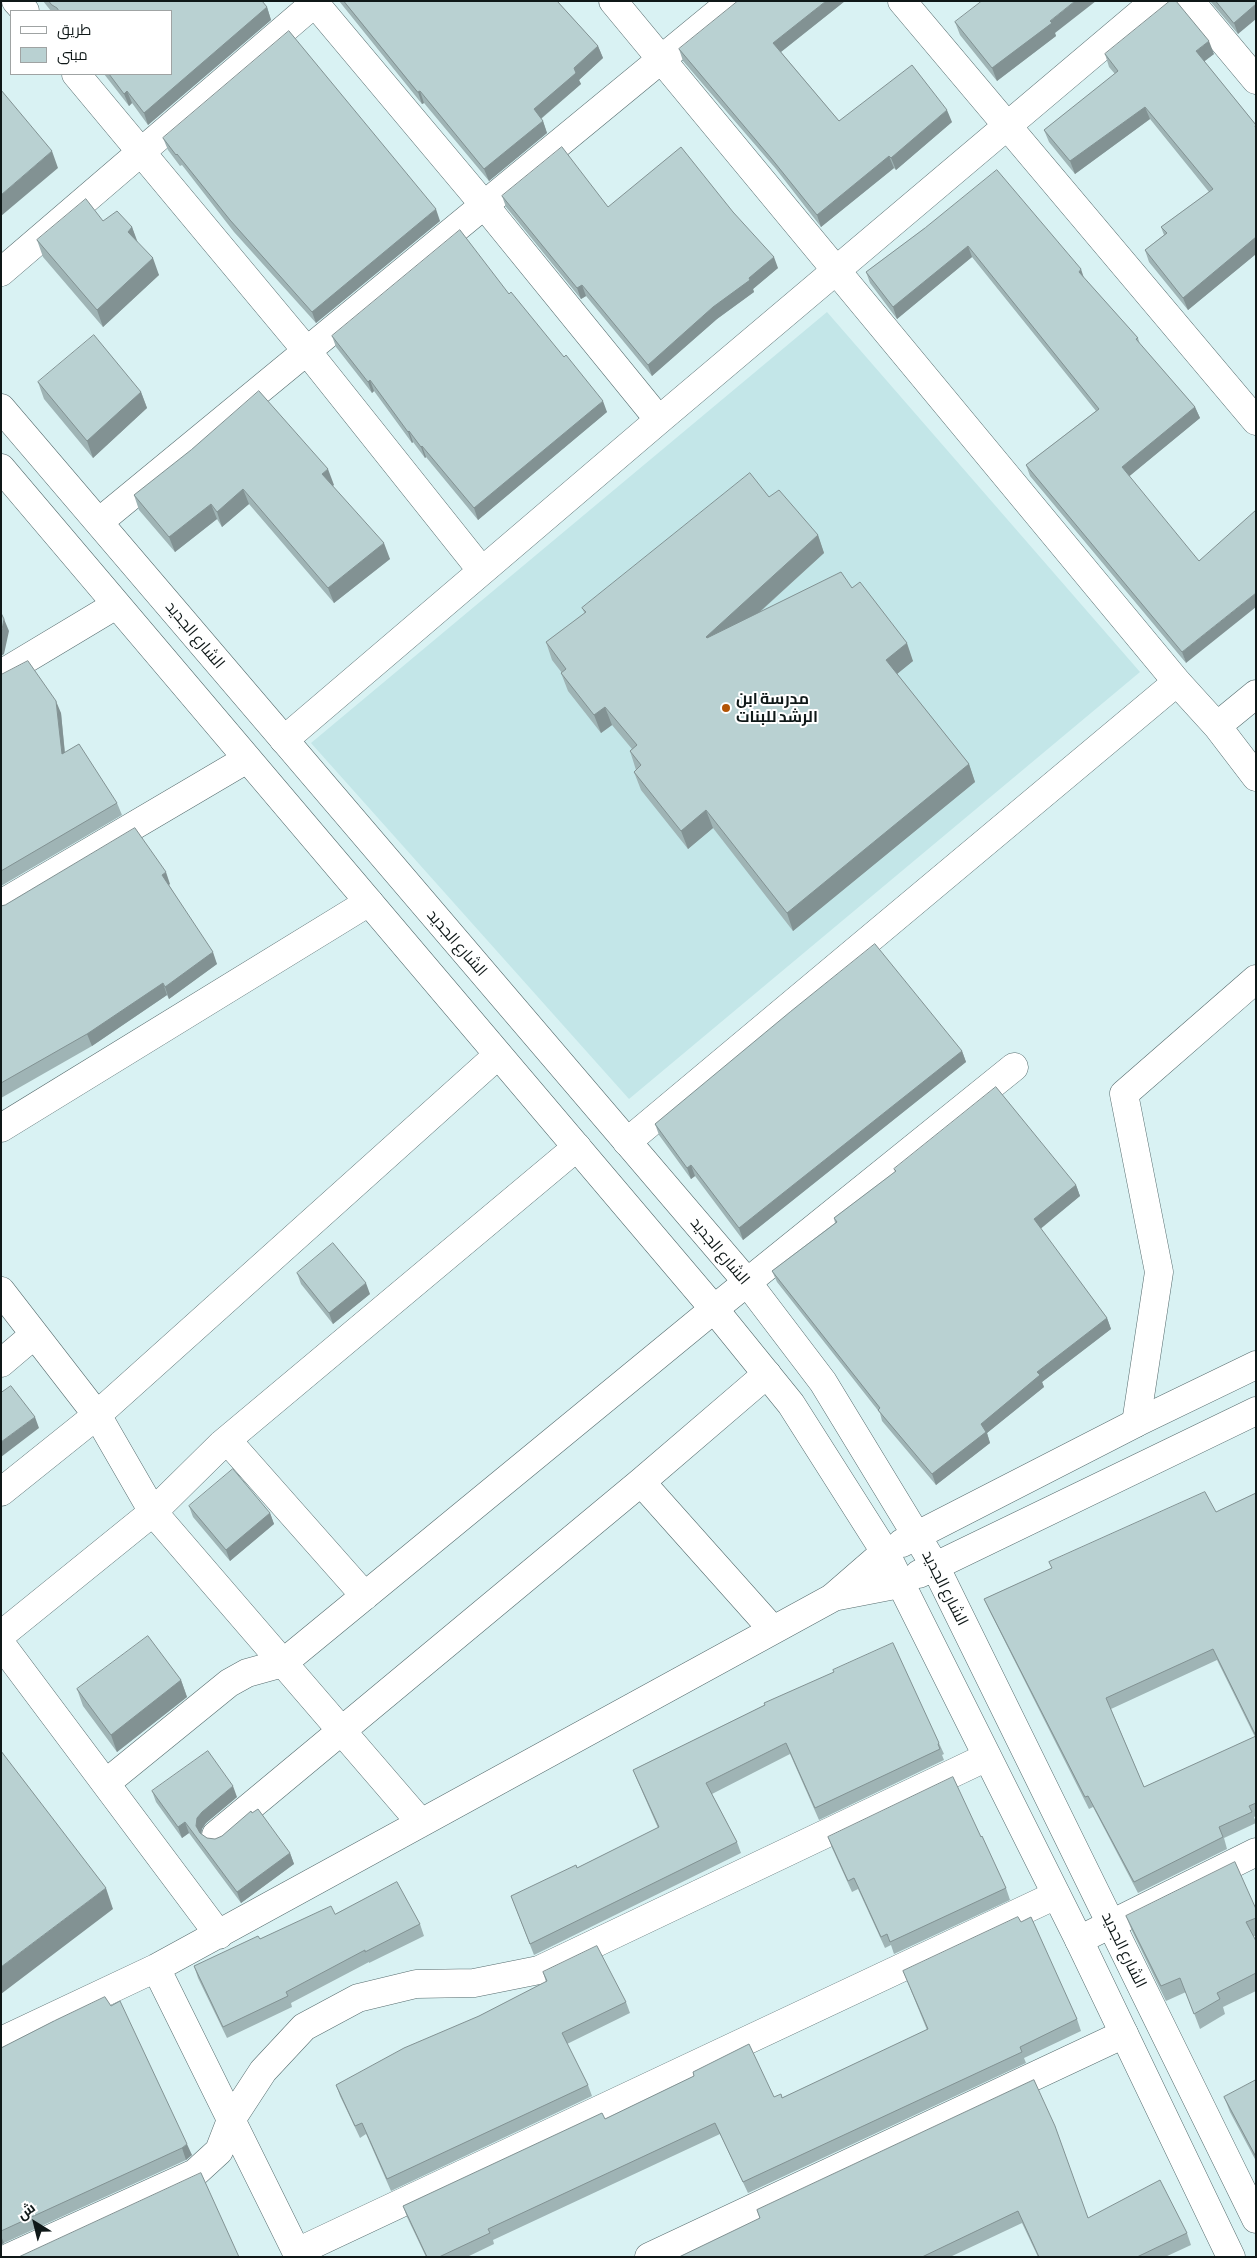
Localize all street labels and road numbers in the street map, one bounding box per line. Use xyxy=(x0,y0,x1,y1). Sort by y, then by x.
street label: الشارع الجديد xyxy=(161,597,229,673)
street label: الشارع الجديد xyxy=(423,906,491,980)
street label: الشارع الجديد xyxy=(686,1213,754,1289)
street label: الشارع الجديد xyxy=(918,1547,972,1629)
street label: الشارع الجديد xyxy=(1097,1909,1151,1991)

